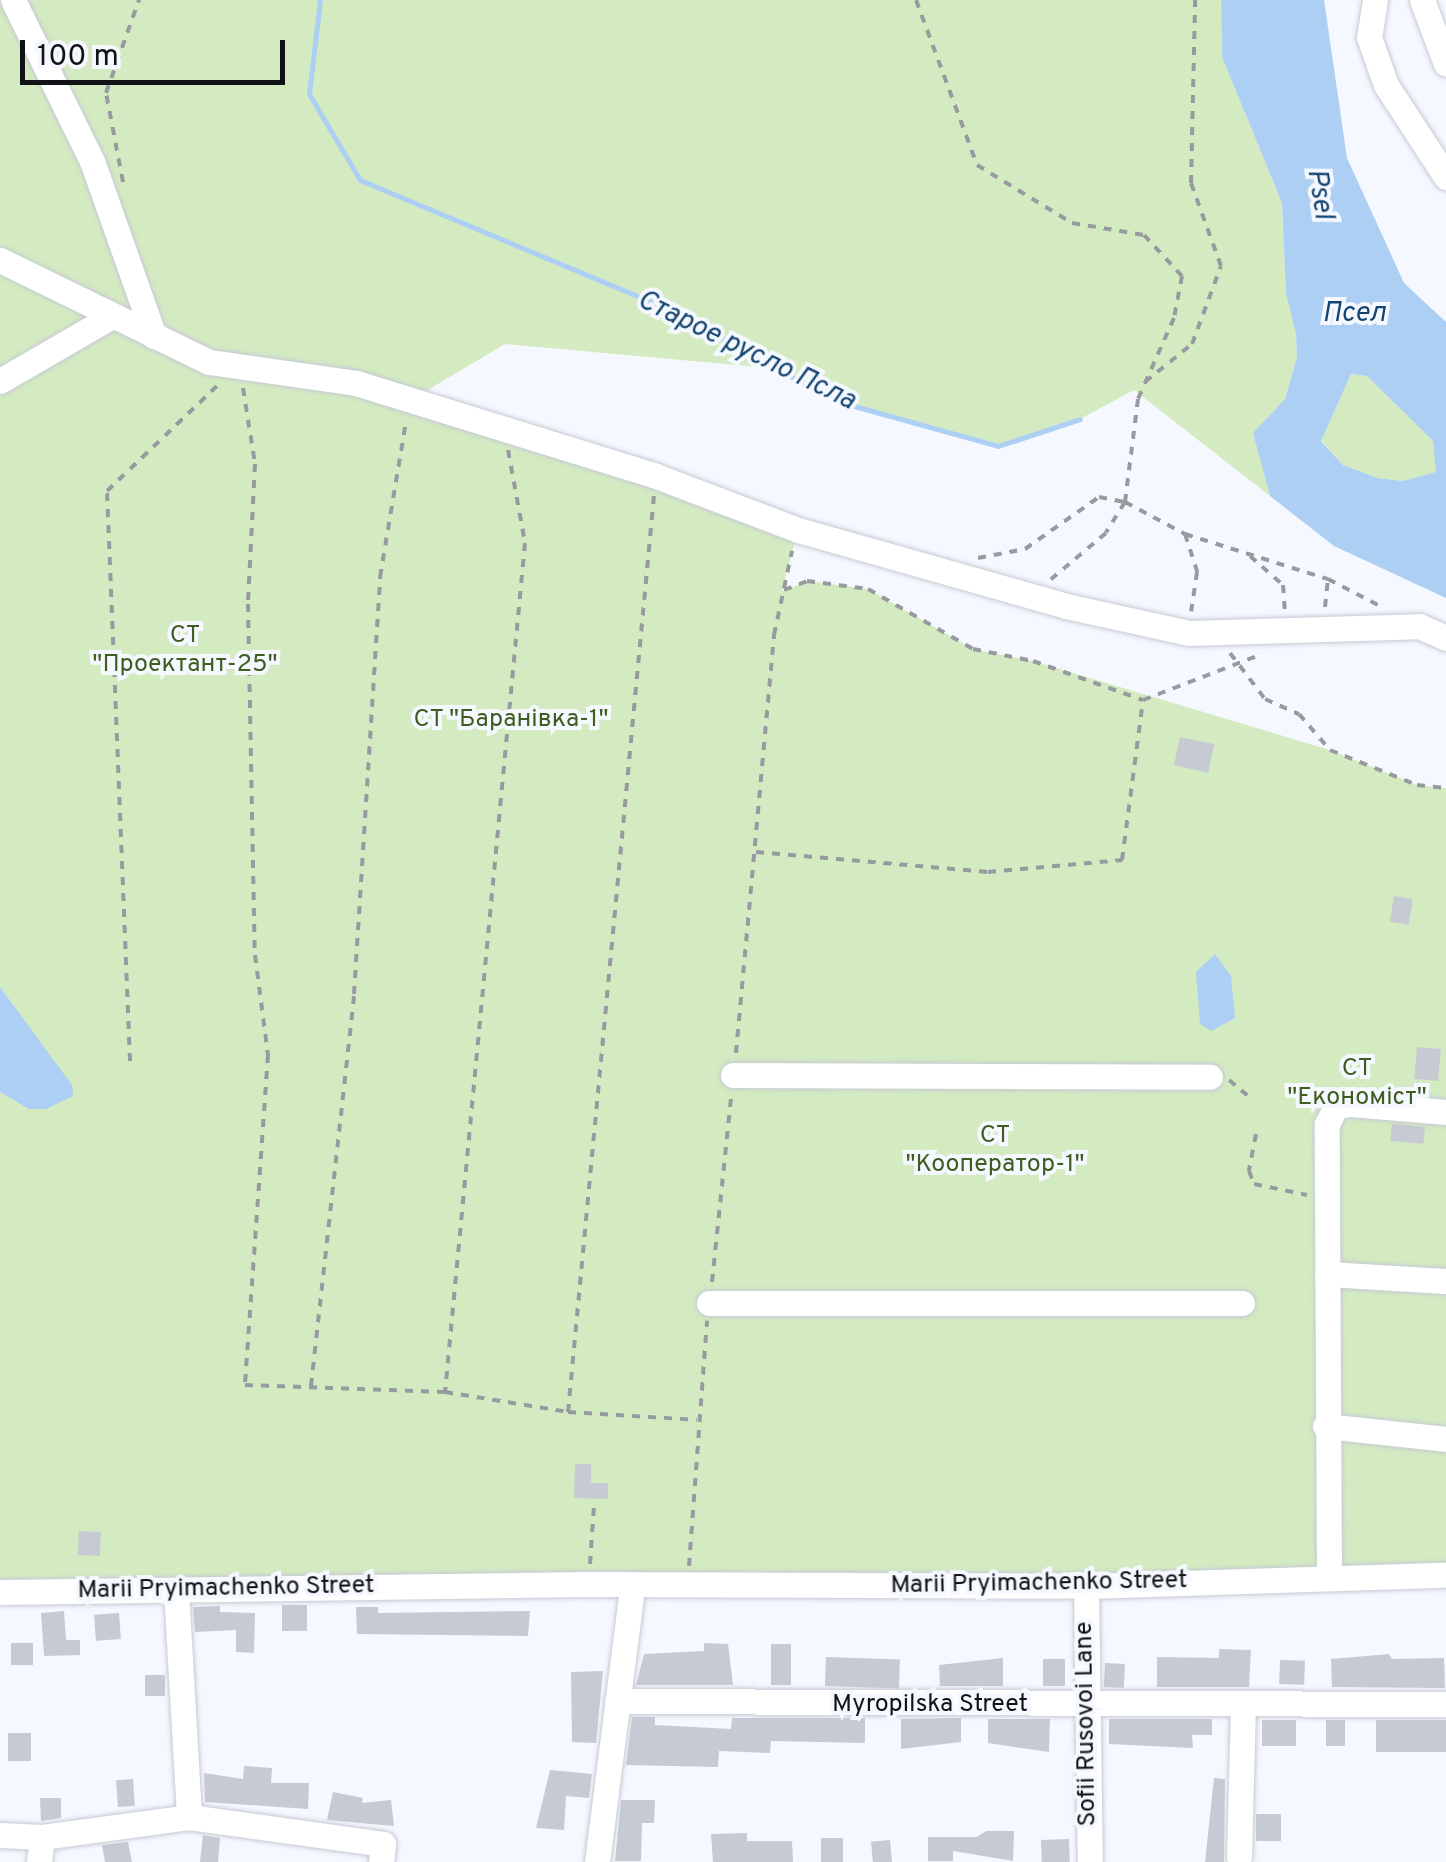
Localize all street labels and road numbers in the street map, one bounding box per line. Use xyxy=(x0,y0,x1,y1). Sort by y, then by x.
street label: Marii Pryimachenko Street xyxy=(890,1566,1188,1602)
street label: Marii Pryimachenko Street xyxy=(77,1571,375,1607)
street label: Sofii Rusovoi Lane xyxy=(1070,1621,1104,1827)
street label: Myropilska Street xyxy=(832,1690,1028,1720)

